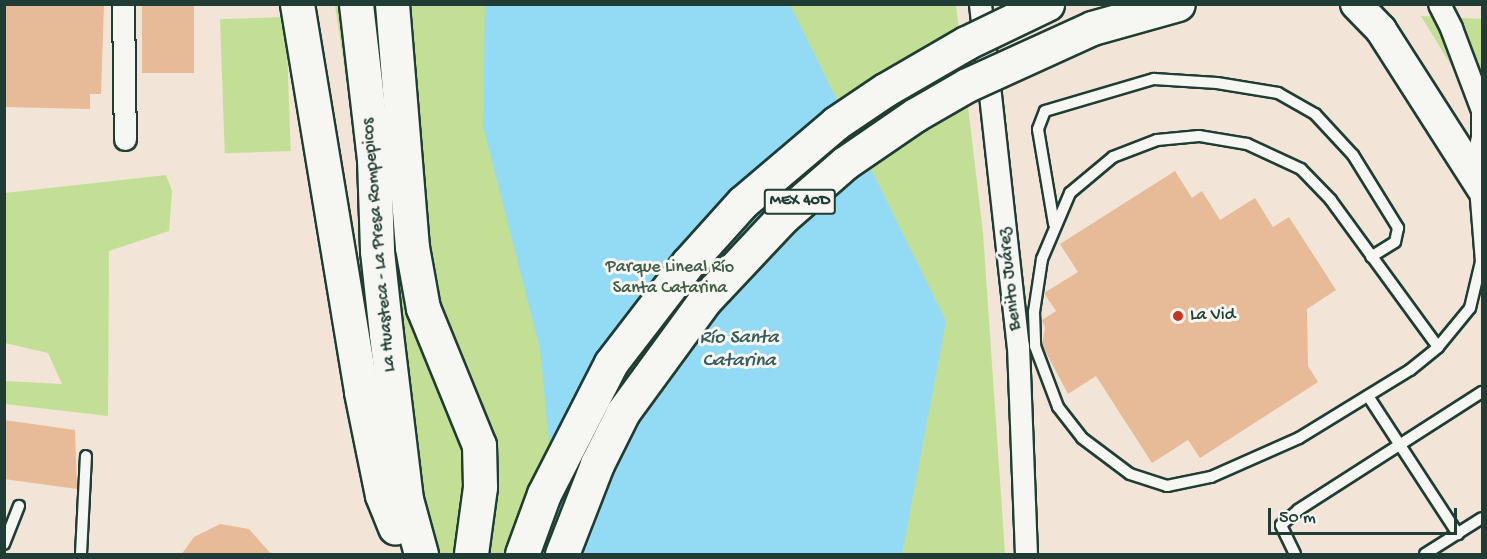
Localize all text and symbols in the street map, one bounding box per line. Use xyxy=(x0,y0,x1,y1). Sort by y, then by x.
street label: La Huasteca - La Presa Rompepicos xyxy=(358,117,402,373)
road number: MEX 40D xyxy=(762,189,838,215)
street label: Benito Juárez xyxy=(995,226,1027,332)
park label: Parque Lineal Río Santa Catarina xyxy=(606,258,734,300)
place label: La Vid xyxy=(1190,305,1235,327)
marker: La Vid xyxy=(1171,309,1185,323)
water label: Río Santa Catarina xyxy=(699,326,779,373)
scale bar xyxy=(1271,496,1460,534)
text: 50 m xyxy=(1279,508,1316,529)

